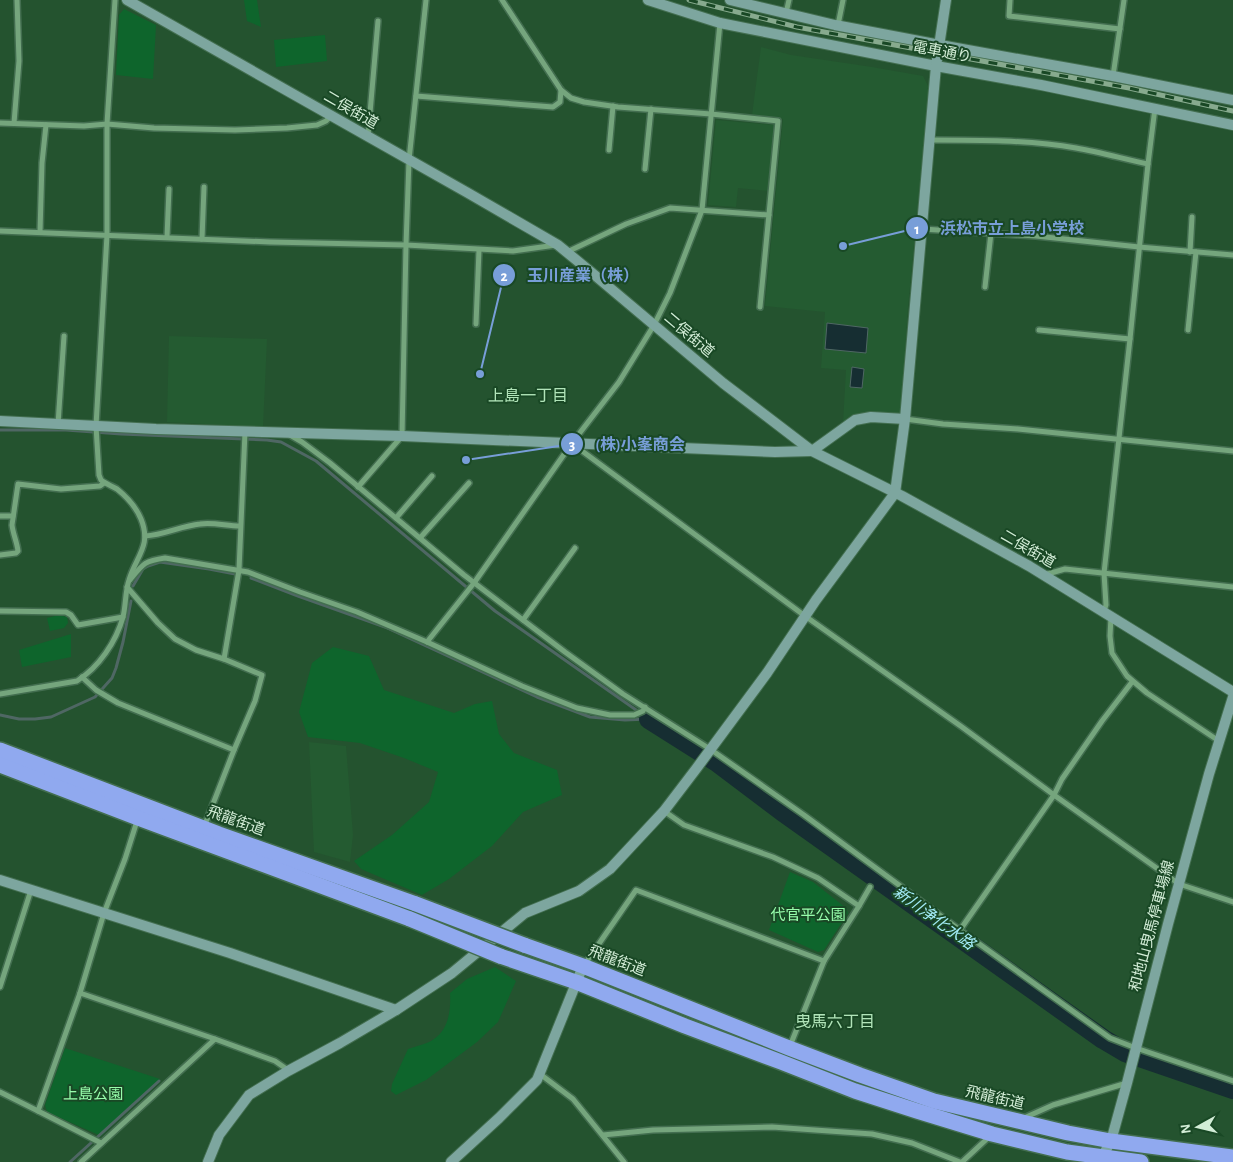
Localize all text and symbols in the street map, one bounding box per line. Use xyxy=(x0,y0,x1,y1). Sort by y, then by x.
street label: 電車通り xyxy=(911,38,973,65)
street label: 二俣街道 xyxy=(321,88,381,131)
callout: 浜松市立上島小学校 xyxy=(905,213,1094,244)
text: 浜松市立上島小学校 xyxy=(940,220,1084,237)
text: 1 xyxy=(914,222,920,237)
callout: 玉川産業（株） xyxy=(492,260,649,291)
text: 玉川産業（株） xyxy=(527,267,639,284)
text: 2 xyxy=(500,269,508,284)
street label: 二俣街道 xyxy=(661,309,717,360)
district label: 上島一丁目 xyxy=(488,387,568,404)
callout: (株)小峯商会 xyxy=(560,429,694,460)
text: (株)小峯商会 xyxy=(595,436,685,453)
text: 3 xyxy=(569,438,575,453)
street label: 二俣街道 xyxy=(998,527,1058,570)
street label: 飛龍街道 xyxy=(205,803,267,838)
street label: 和地山曳馬停車場線 xyxy=(1126,859,1177,993)
water label: 新川浄化水路 xyxy=(890,883,980,954)
park label: 代官平公園 xyxy=(770,906,846,923)
street label: 飛龍街道 xyxy=(586,942,648,979)
district label: 曳馬六丁目 xyxy=(795,1014,875,1030)
street label: 飛龍街道 xyxy=(964,1083,1026,1112)
park label: 上島公園 xyxy=(63,1086,123,1102)
north arrow xyxy=(1173,1102,1223,1152)
text: N xyxy=(1179,1123,1194,1134)

